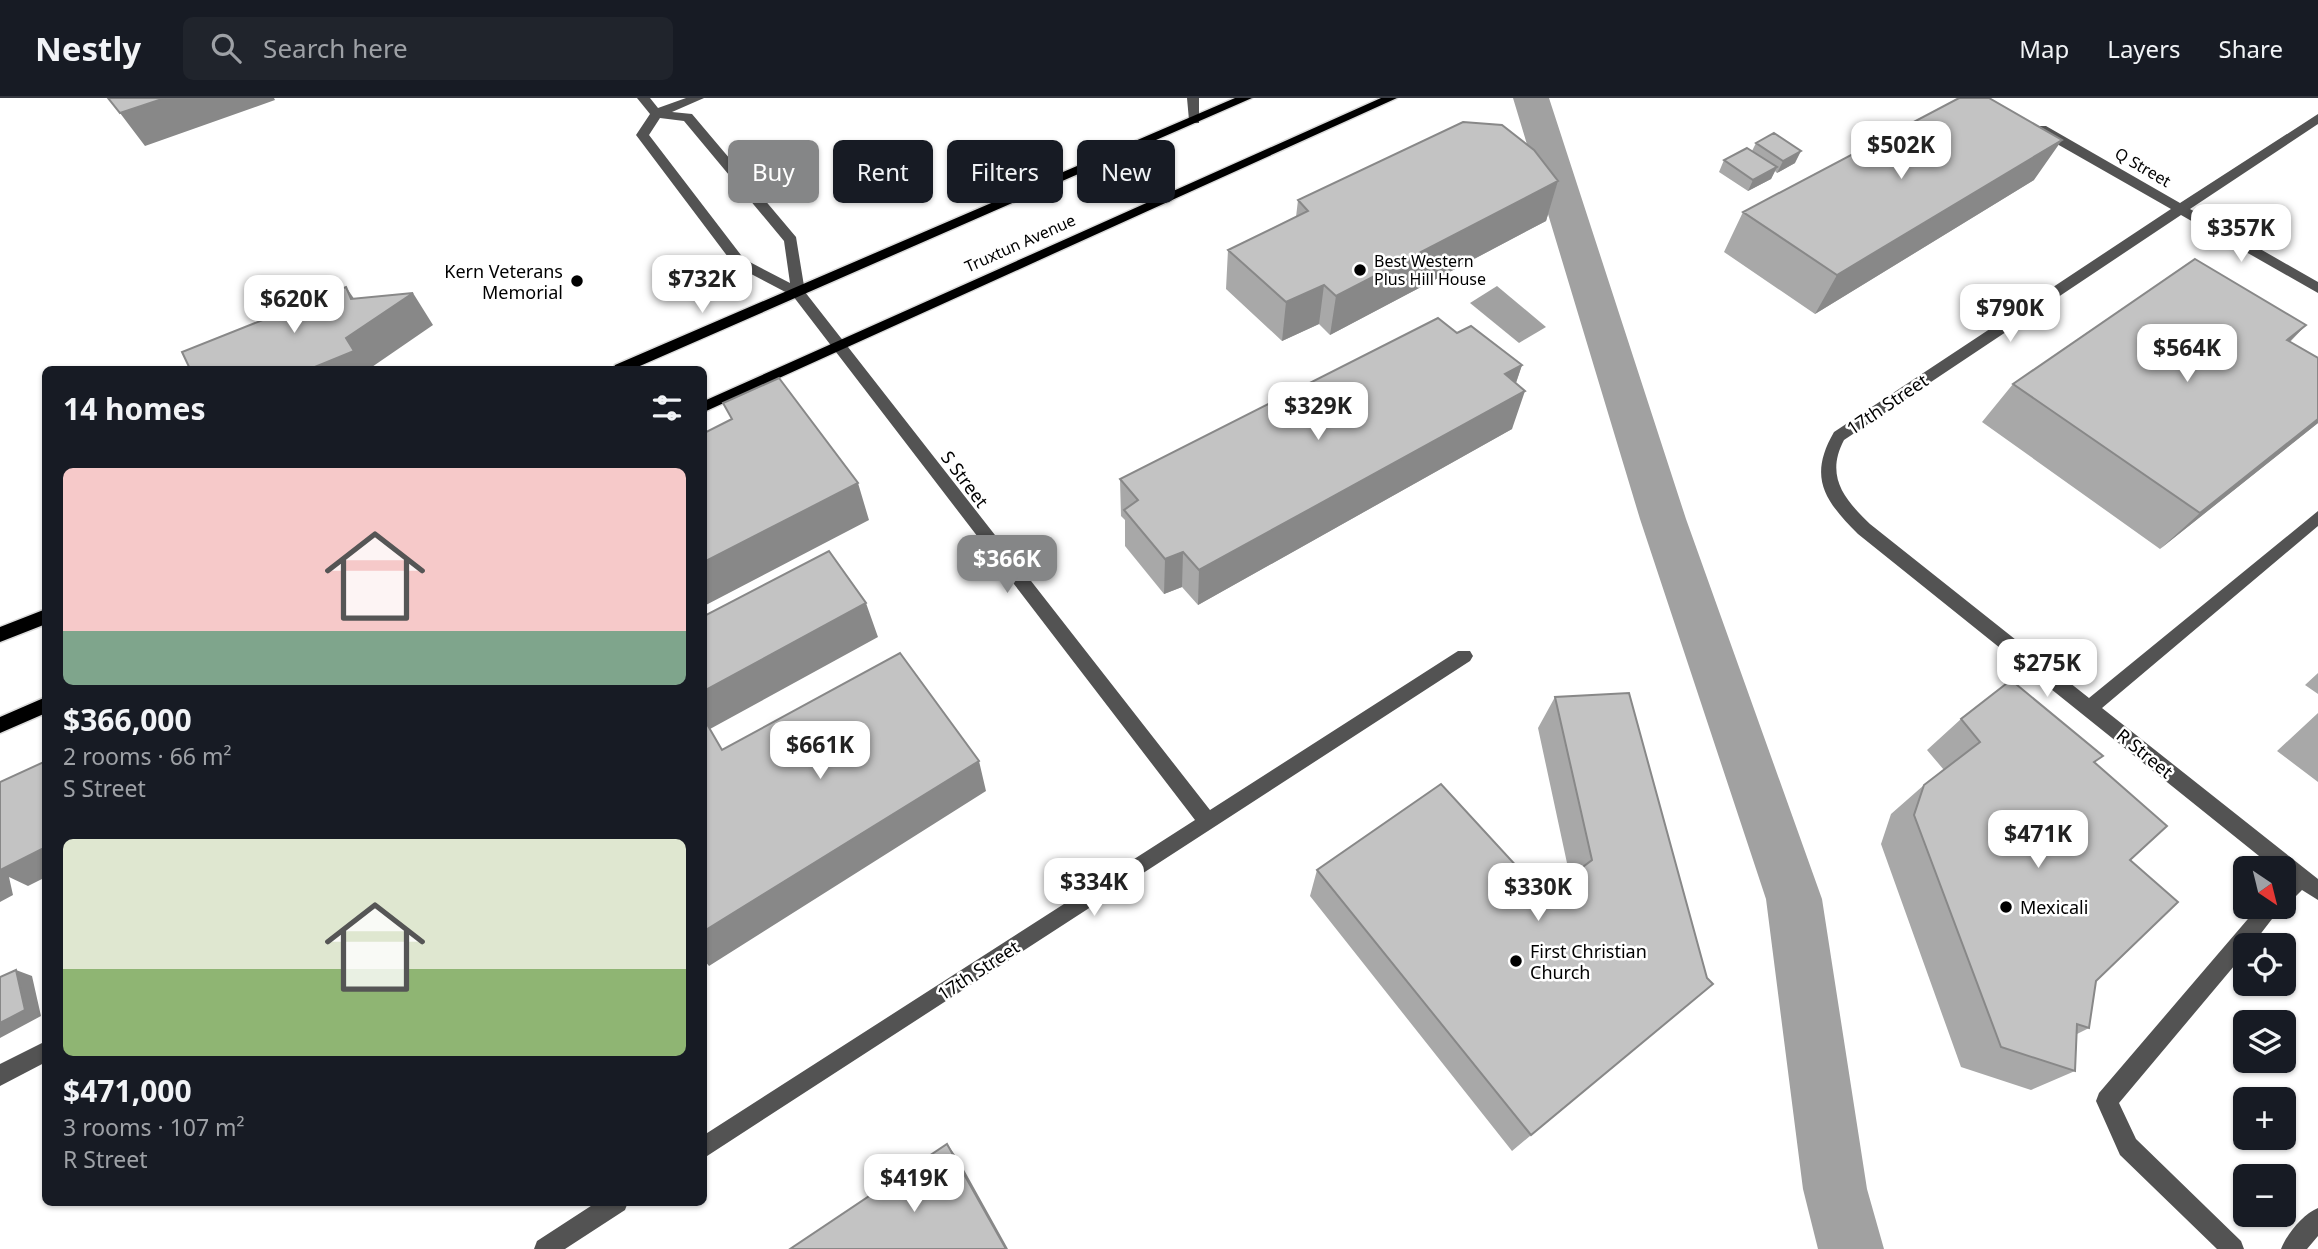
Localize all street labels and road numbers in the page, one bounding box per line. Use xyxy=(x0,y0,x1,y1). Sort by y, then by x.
street label: Q Street xyxy=(2111,142,2175,192)
street label: Truxtun Avenue xyxy=(961,209,1079,277)
street label: 17th Street xyxy=(1842,368,1933,440)
street label: S Street xyxy=(936,446,994,513)
street label: R Street xyxy=(2112,723,2179,783)
street label: 17th Street xyxy=(932,934,1024,1005)

